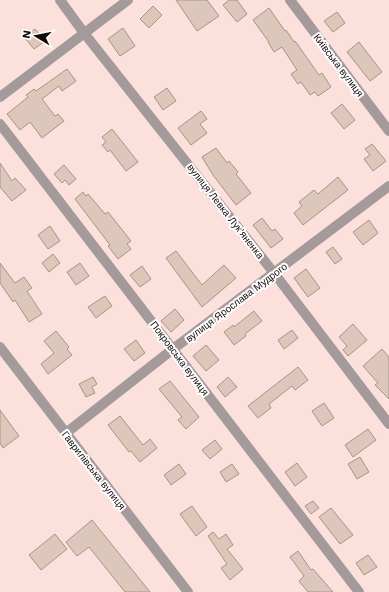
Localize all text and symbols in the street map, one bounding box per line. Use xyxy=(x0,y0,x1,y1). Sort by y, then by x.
north arrow xyxy=(16,16,56,56)
text: N xyxy=(20,29,34,39)
street label: Київська вулиця xyxy=(311,32,366,99)
street label: вулиця Левка Лук'яненка xyxy=(185,162,266,261)
street label: вулиця Ярослава Мудрого xyxy=(184,260,289,344)
street label: Покровська вулиця xyxy=(148,319,211,397)
street label: Гаврилівська вулиця xyxy=(60,429,128,512)

